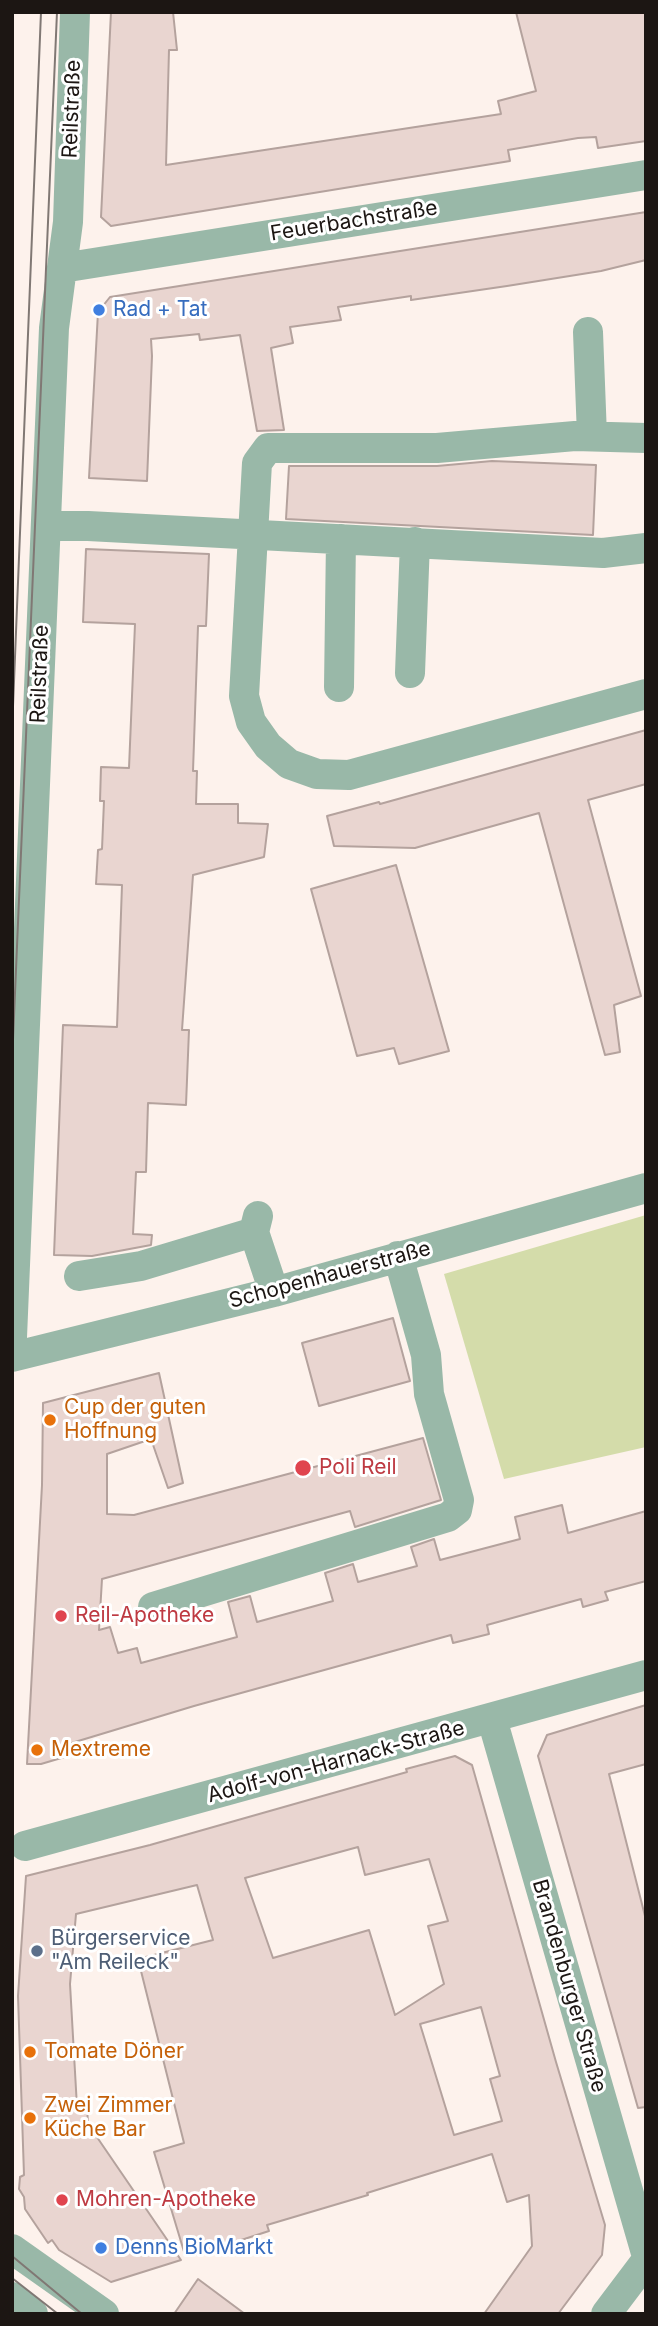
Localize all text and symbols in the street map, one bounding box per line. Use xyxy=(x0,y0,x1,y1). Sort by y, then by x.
street label: Reilstraße xyxy=(58,59,86,159)
street label: Feuerbachstraße xyxy=(269,195,439,247)
place label: Rad + Tat xyxy=(113,297,207,323)
marker: Rad + Tat xyxy=(91,302,107,318)
street label: Reilstraße xyxy=(26,624,54,724)
street label: Schopenhauerstraße xyxy=(226,1236,434,1314)
place label: Cup der guten Hoffnung xyxy=(64,1395,206,1445)
marker: Cup der guten Hoffnung xyxy=(42,1412,58,1428)
place label: Poli Reil xyxy=(319,1455,397,1481)
marker: Poli Reil xyxy=(293,1458,313,1478)
place label: Reil-Apotheke xyxy=(75,1603,214,1629)
marker: Reil-Apotheke xyxy=(53,1608,69,1624)
street label: Adolf-von-Harnack-Straße xyxy=(205,1716,467,1808)
place label: Mextreme xyxy=(51,1737,151,1763)
marker: Mextreme xyxy=(29,1742,45,1758)
street label: Brandenburger Straße xyxy=(527,1877,611,2095)
place label: Bürgerservice "Am Reileck" xyxy=(51,1926,190,1976)
marker: Bürgerservice "Am Reileck" xyxy=(29,1943,45,1959)
place label: Tomate Döner xyxy=(44,2039,184,2065)
marker: Tomate Döner xyxy=(22,2044,38,2060)
place label: Zwei Zimmer Küche Bar xyxy=(44,2093,172,2143)
marker: Zwei Zimmer Küche Bar xyxy=(22,2110,38,2126)
place label: Mohren-Apotheke xyxy=(76,2187,256,2213)
marker: Mohren-Apotheke xyxy=(54,2192,70,2208)
place label: Denns BioMarkt xyxy=(115,2235,273,2261)
marker: Denns BioMarkt xyxy=(93,2240,109,2256)

